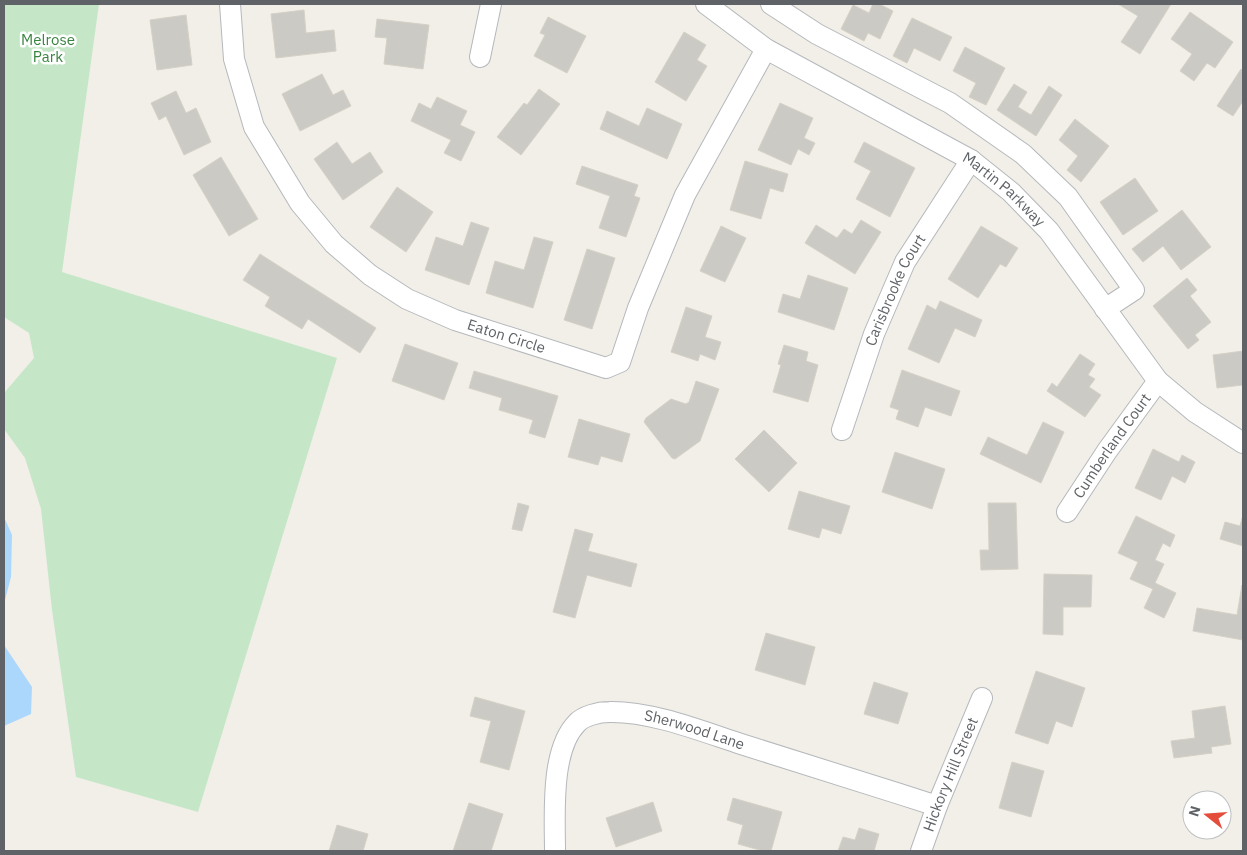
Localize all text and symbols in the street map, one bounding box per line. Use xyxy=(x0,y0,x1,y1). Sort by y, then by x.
park label: Melrose Park xyxy=(21,30,75,66)
street label: Martin Parkway xyxy=(960,147,1050,231)
street label: Carisbrooke Court xyxy=(861,230,929,348)
street label: Eaton Circle xyxy=(465,315,548,357)
street label: Cumberland Court xyxy=(1069,390,1155,502)
street label: Sherwood Lane xyxy=(643,705,747,754)
street label: Hickory Hill Street xyxy=(919,714,982,834)
north arrow xyxy=(1182,790,1232,840)
text: N xyxy=(1184,804,1205,819)

